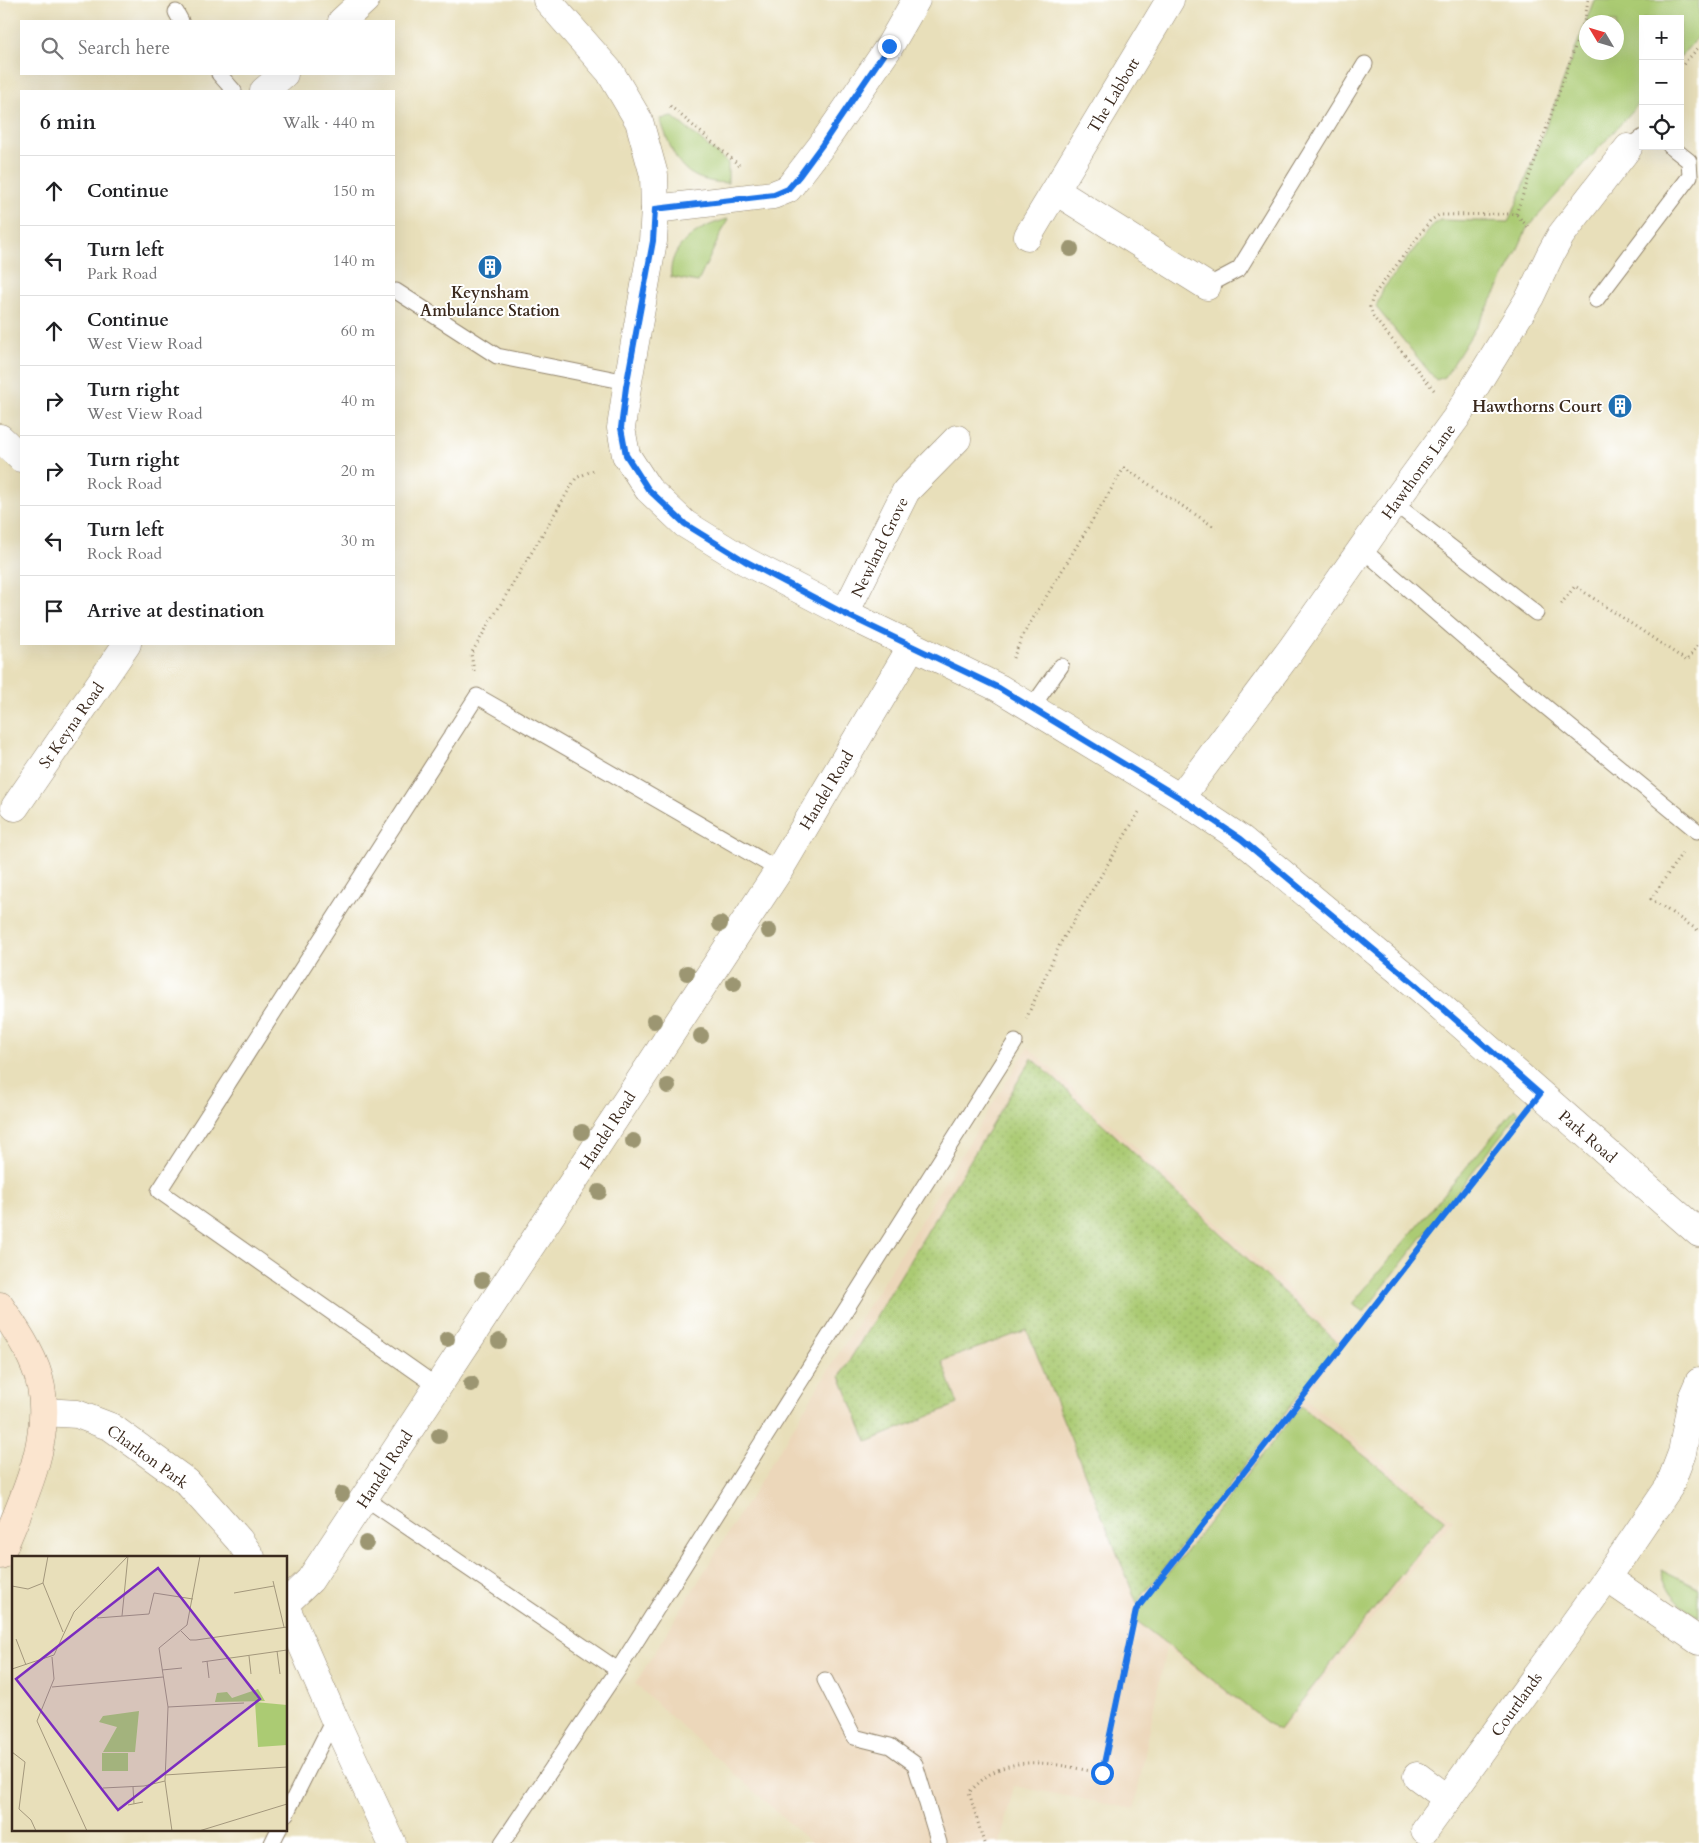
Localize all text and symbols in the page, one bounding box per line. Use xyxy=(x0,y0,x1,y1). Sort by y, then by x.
north arrow xyxy=(1579,15,1624,60)
map controls xyxy=(1639,15,1684,150)
button: + xyxy=(1639,15,1684,60)
search box xyxy=(20,20,395,75)
icon: search xyxy=(38,34,66,62)
text: Search here xyxy=(78,35,170,61)
route end xyxy=(878,35,901,58)
street label: The Labbott xyxy=(1083,54,1145,137)
button: − xyxy=(1639,60,1684,105)
button: locate xyxy=(1639,105,1684,150)
text: 6 min xyxy=(40,108,96,137)
text: Walk · 440 m xyxy=(283,112,375,134)
icon: ahead xyxy=(40,177,68,205)
text: Continue xyxy=(87,178,169,204)
text: 150 m xyxy=(333,180,375,202)
text: Turn left xyxy=(87,237,164,263)
icon: left xyxy=(40,247,68,275)
text: 140 m xyxy=(333,250,375,272)
building icon: Keynsham Ambulance Station xyxy=(477,254,503,280)
text: Park Road xyxy=(87,263,157,285)
place label: Keynsham Ambulance Station xyxy=(420,282,561,322)
text: Continue xyxy=(87,307,169,333)
icon: ahead xyxy=(40,317,68,345)
text: 60 m xyxy=(341,320,375,342)
text: West View Road xyxy=(87,333,202,355)
text: Turn right xyxy=(87,377,179,403)
icon: right xyxy=(40,387,68,415)
text: 40 m xyxy=(341,390,375,412)
building icon: Hawthorns Court xyxy=(1607,393,1633,419)
place label: Hawthorns Court xyxy=(1472,396,1602,418)
text: West View Road xyxy=(87,403,202,425)
street label: Hawthorns Lane xyxy=(1377,419,1461,524)
text: Turn right xyxy=(87,447,179,473)
icon: right xyxy=(40,457,68,485)
text: 20 m xyxy=(341,460,375,482)
text: Rock Road xyxy=(87,473,162,495)
street label: Newland Grove xyxy=(846,494,914,601)
text: Turn left xyxy=(87,517,164,543)
icon: left xyxy=(40,527,68,555)
text: 30 m xyxy=(341,530,375,552)
text: Rock Road xyxy=(87,543,162,565)
icon: arrive xyxy=(40,597,68,625)
text: Arrive at destination xyxy=(87,598,264,624)
street label: St Keyna Road xyxy=(34,678,110,773)
street label: Handel Road xyxy=(795,746,859,834)
street label: Handel Road xyxy=(574,1087,641,1174)
street label: Park Road xyxy=(1554,1105,1621,1168)
street label: Charlton Park xyxy=(102,1420,193,1494)
street label: Handel Road xyxy=(351,1426,418,1513)
inset map xyxy=(12,1556,288,1830)
street label: Courtlands xyxy=(1486,1668,1548,1741)
route start xyxy=(1091,1762,1114,1785)

